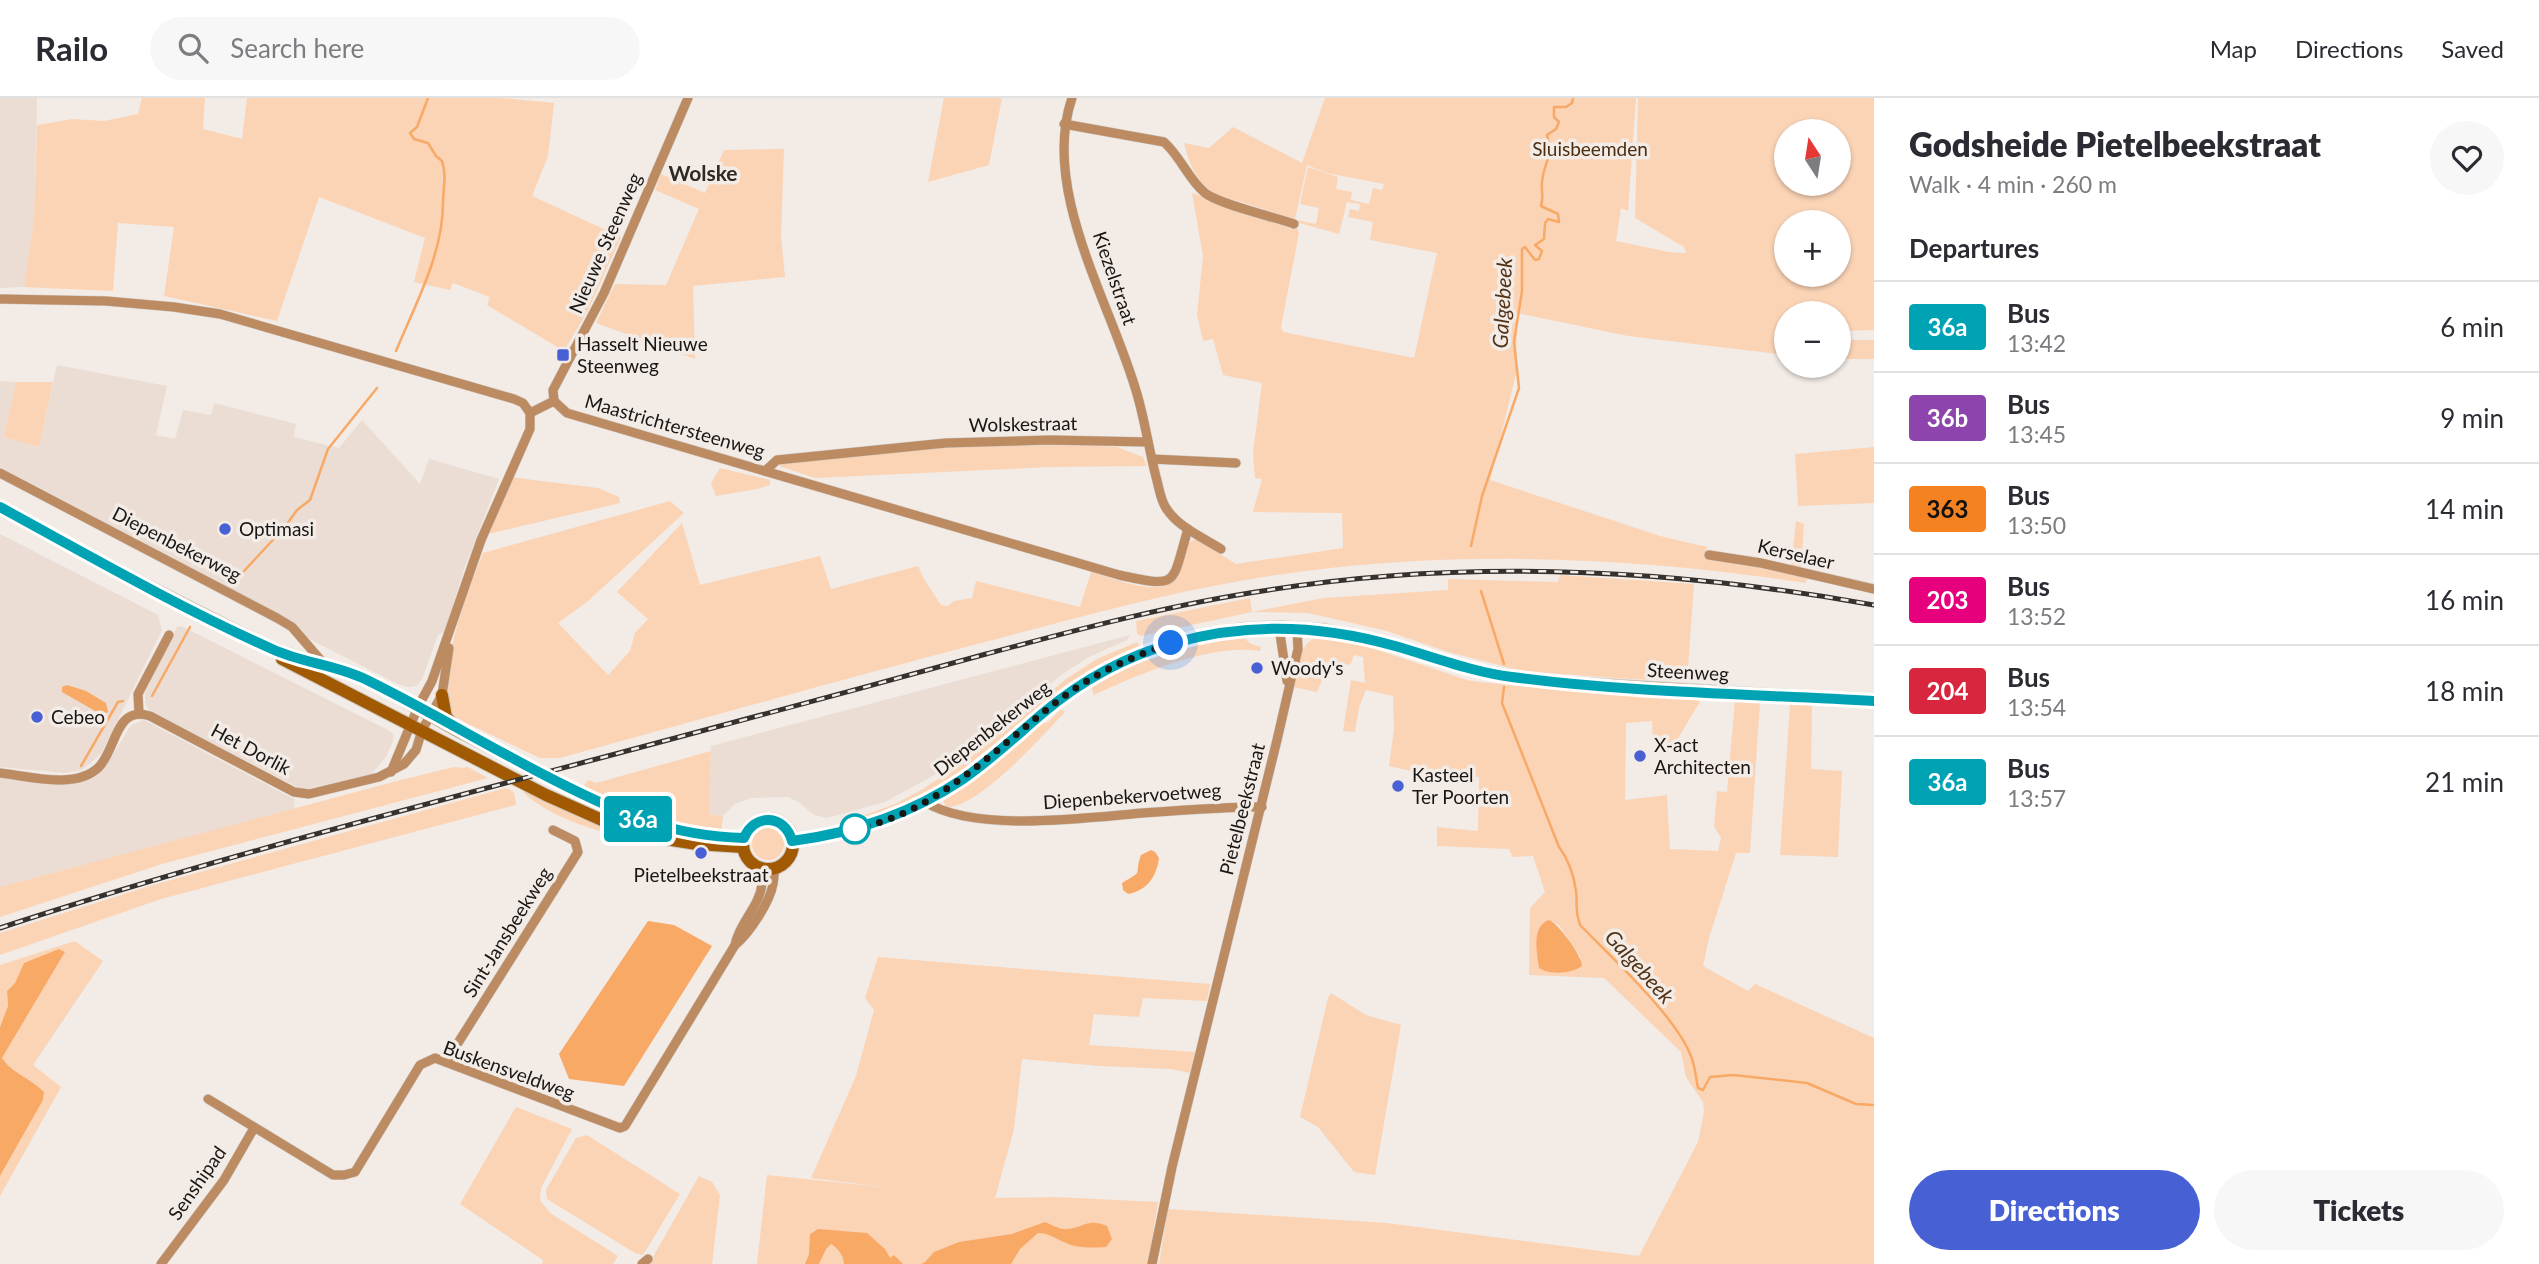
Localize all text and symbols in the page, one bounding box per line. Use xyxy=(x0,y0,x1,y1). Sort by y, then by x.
search box xyxy=(150,17,640,80)
text: Railo xyxy=(35,28,108,68)
icon: search xyxy=(174,29,212,67)
text: Search here xyxy=(230,32,364,64)
text: Map xyxy=(2210,34,2257,63)
text: Directions xyxy=(2295,34,2403,63)
text: Saved xyxy=(2441,34,2504,63)
north arrow xyxy=(1774,119,1852,196)
map controls xyxy=(1774,119,1851,378)
button: heart xyxy=(2430,121,2504,195)
text: Godsheide Pietelbeekstraat xyxy=(1909,124,2321,164)
park label: Sluisbeemden xyxy=(1532,137,1648,160)
district label: Wolske xyxy=(668,160,738,185)
street label: Nieuwe Steenweg xyxy=(563,169,646,317)
text: Walk · 4 min · 260 m xyxy=(1909,170,2117,198)
button: + xyxy=(1774,210,1851,287)
street label: Kiezelstraat xyxy=(1089,228,1142,328)
text: Departures xyxy=(1909,232,2039,264)
water label: Galgebeek xyxy=(1487,256,1516,349)
text: Bus xyxy=(2007,297,2050,329)
button: − xyxy=(1774,301,1851,378)
text: 6 min xyxy=(2440,311,2504,343)
text: 36a xyxy=(1927,312,1968,341)
text: 13:42 xyxy=(2007,329,2066,357)
place label: Hasselt Nieuwe Steenweg xyxy=(577,332,708,377)
marker: Hasselt Nieuwe Steenweg xyxy=(555,347,571,363)
text: Bus xyxy=(2007,388,2050,420)
street label: Maastrichtersteenweg xyxy=(582,389,768,462)
text: 9 min xyxy=(2440,402,2504,434)
text: 36b xyxy=(1927,403,1968,432)
street label: Wolskestraat xyxy=(968,411,1078,436)
text: 13:45 xyxy=(2007,420,2066,448)
text: Bus xyxy=(2007,479,2050,511)
text: 14 min xyxy=(2425,493,2504,525)
text: 363 xyxy=(1927,494,1968,523)
street label: Diepenbekerweg xyxy=(109,501,246,586)
text: 13:50 xyxy=(2007,511,2066,539)
place label: Optimasi xyxy=(239,517,314,540)
marker: Optimasi xyxy=(217,521,233,537)
street label: Kerselaer xyxy=(1756,534,1837,573)
text: Bus xyxy=(2007,570,2050,602)
text: 16 min xyxy=(2425,584,2504,616)
text: 203 xyxy=(1927,585,1968,614)
text: 13:52 xyxy=(2007,602,2066,630)
your location xyxy=(1153,625,1188,660)
place label: Woody's xyxy=(1271,656,1344,679)
street label: Steenweg xyxy=(1646,658,1730,685)
marker: Woody's xyxy=(1249,660,1265,676)
text: Bus xyxy=(2007,661,2050,693)
street label: Diepenbekerweg xyxy=(929,675,1055,780)
text: 18 min xyxy=(2425,675,2504,707)
text: 204 xyxy=(1927,676,1968,705)
text: 13:54 xyxy=(2007,693,2066,721)
place label: Cebeo xyxy=(51,705,105,728)
marker: Cebeo xyxy=(29,709,45,725)
street label: Het Dorlik xyxy=(208,718,295,779)
place label: X-act Architecten xyxy=(1654,733,1751,778)
street label: Pietelbeekstraat xyxy=(1214,740,1269,877)
marker: X-act Architecten xyxy=(1632,748,1648,764)
text: Bus xyxy=(2007,752,2050,784)
place label: Kasteel Ter Poorten xyxy=(1412,763,1509,808)
text: 21 min xyxy=(2425,766,2504,798)
text: 36a xyxy=(1927,767,1968,796)
street label: Diepenbekervoetweg xyxy=(1042,778,1222,813)
marker: Kasteel Ter Poorten xyxy=(1390,778,1406,794)
text: 13:57 xyxy=(2007,784,2066,812)
line badge: 36a xyxy=(598,796,678,842)
text: 36a xyxy=(618,804,658,833)
unlabelled marker xyxy=(840,814,870,844)
marker: Pietelbeekstraat xyxy=(693,845,709,861)
street label: Sint-Jansbeekweg xyxy=(457,862,556,1001)
place label: Pietelbeekstraat xyxy=(634,863,769,886)
water label: Galgebeek xyxy=(1600,924,1680,1009)
street label: Buskensveldweg xyxy=(440,1035,578,1104)
street label: Senshipad xyxy=(163,1141,230,1224)
button: Directions xyxy=(1909,1170,2200,1250)
button: Tickets xyxy=(2214,1170,2504,1250)

